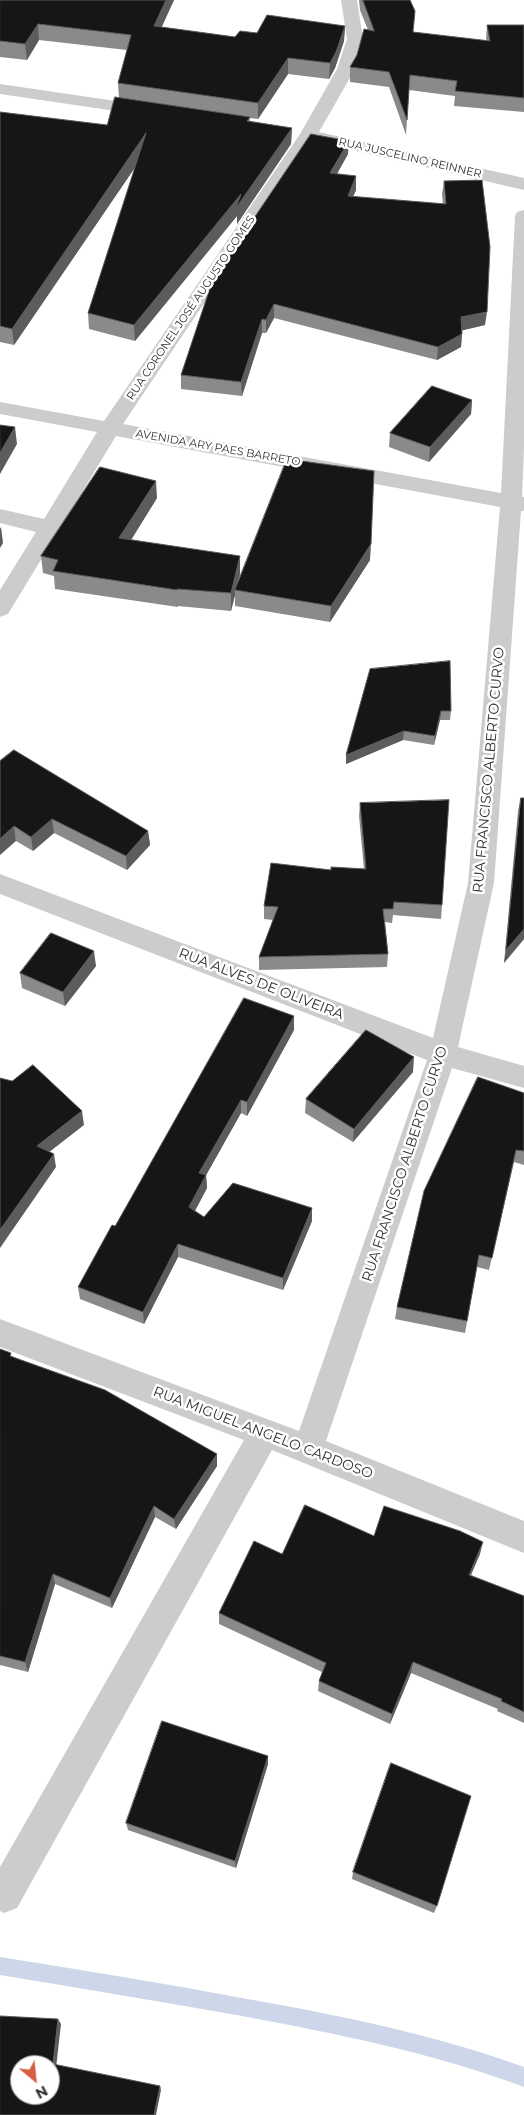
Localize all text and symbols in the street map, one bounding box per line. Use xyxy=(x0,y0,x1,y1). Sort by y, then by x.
street label: RUA JUSCELINO REINNER xyxy=(337,135,483,181)
street label: RUA CORONEL JOSÉ AUGUSTO GOMES xyxy=(124,213,258,403)
street label: AVENIDA ARY PAES BARRETO xyxy=(135,427,301,469)
street label: RUA FRANCISCO ALBERTO CURVO xyxy=(470,646,508,894)
street label: RUA ALVES DE OLIVEIRA xyxy=(176,945,346,1023)
street label: RUA FRANCISCO ALBERTO CURVO xyxy=(359,1044,451,1284)
street label: RUA MIGUEL ANGELO CARDOSO xyxy=(151,1383,375,1483)
north arrow xyxy=(10,2055,60,2105)
text: N xyxy=(32,2082,51,2103)

